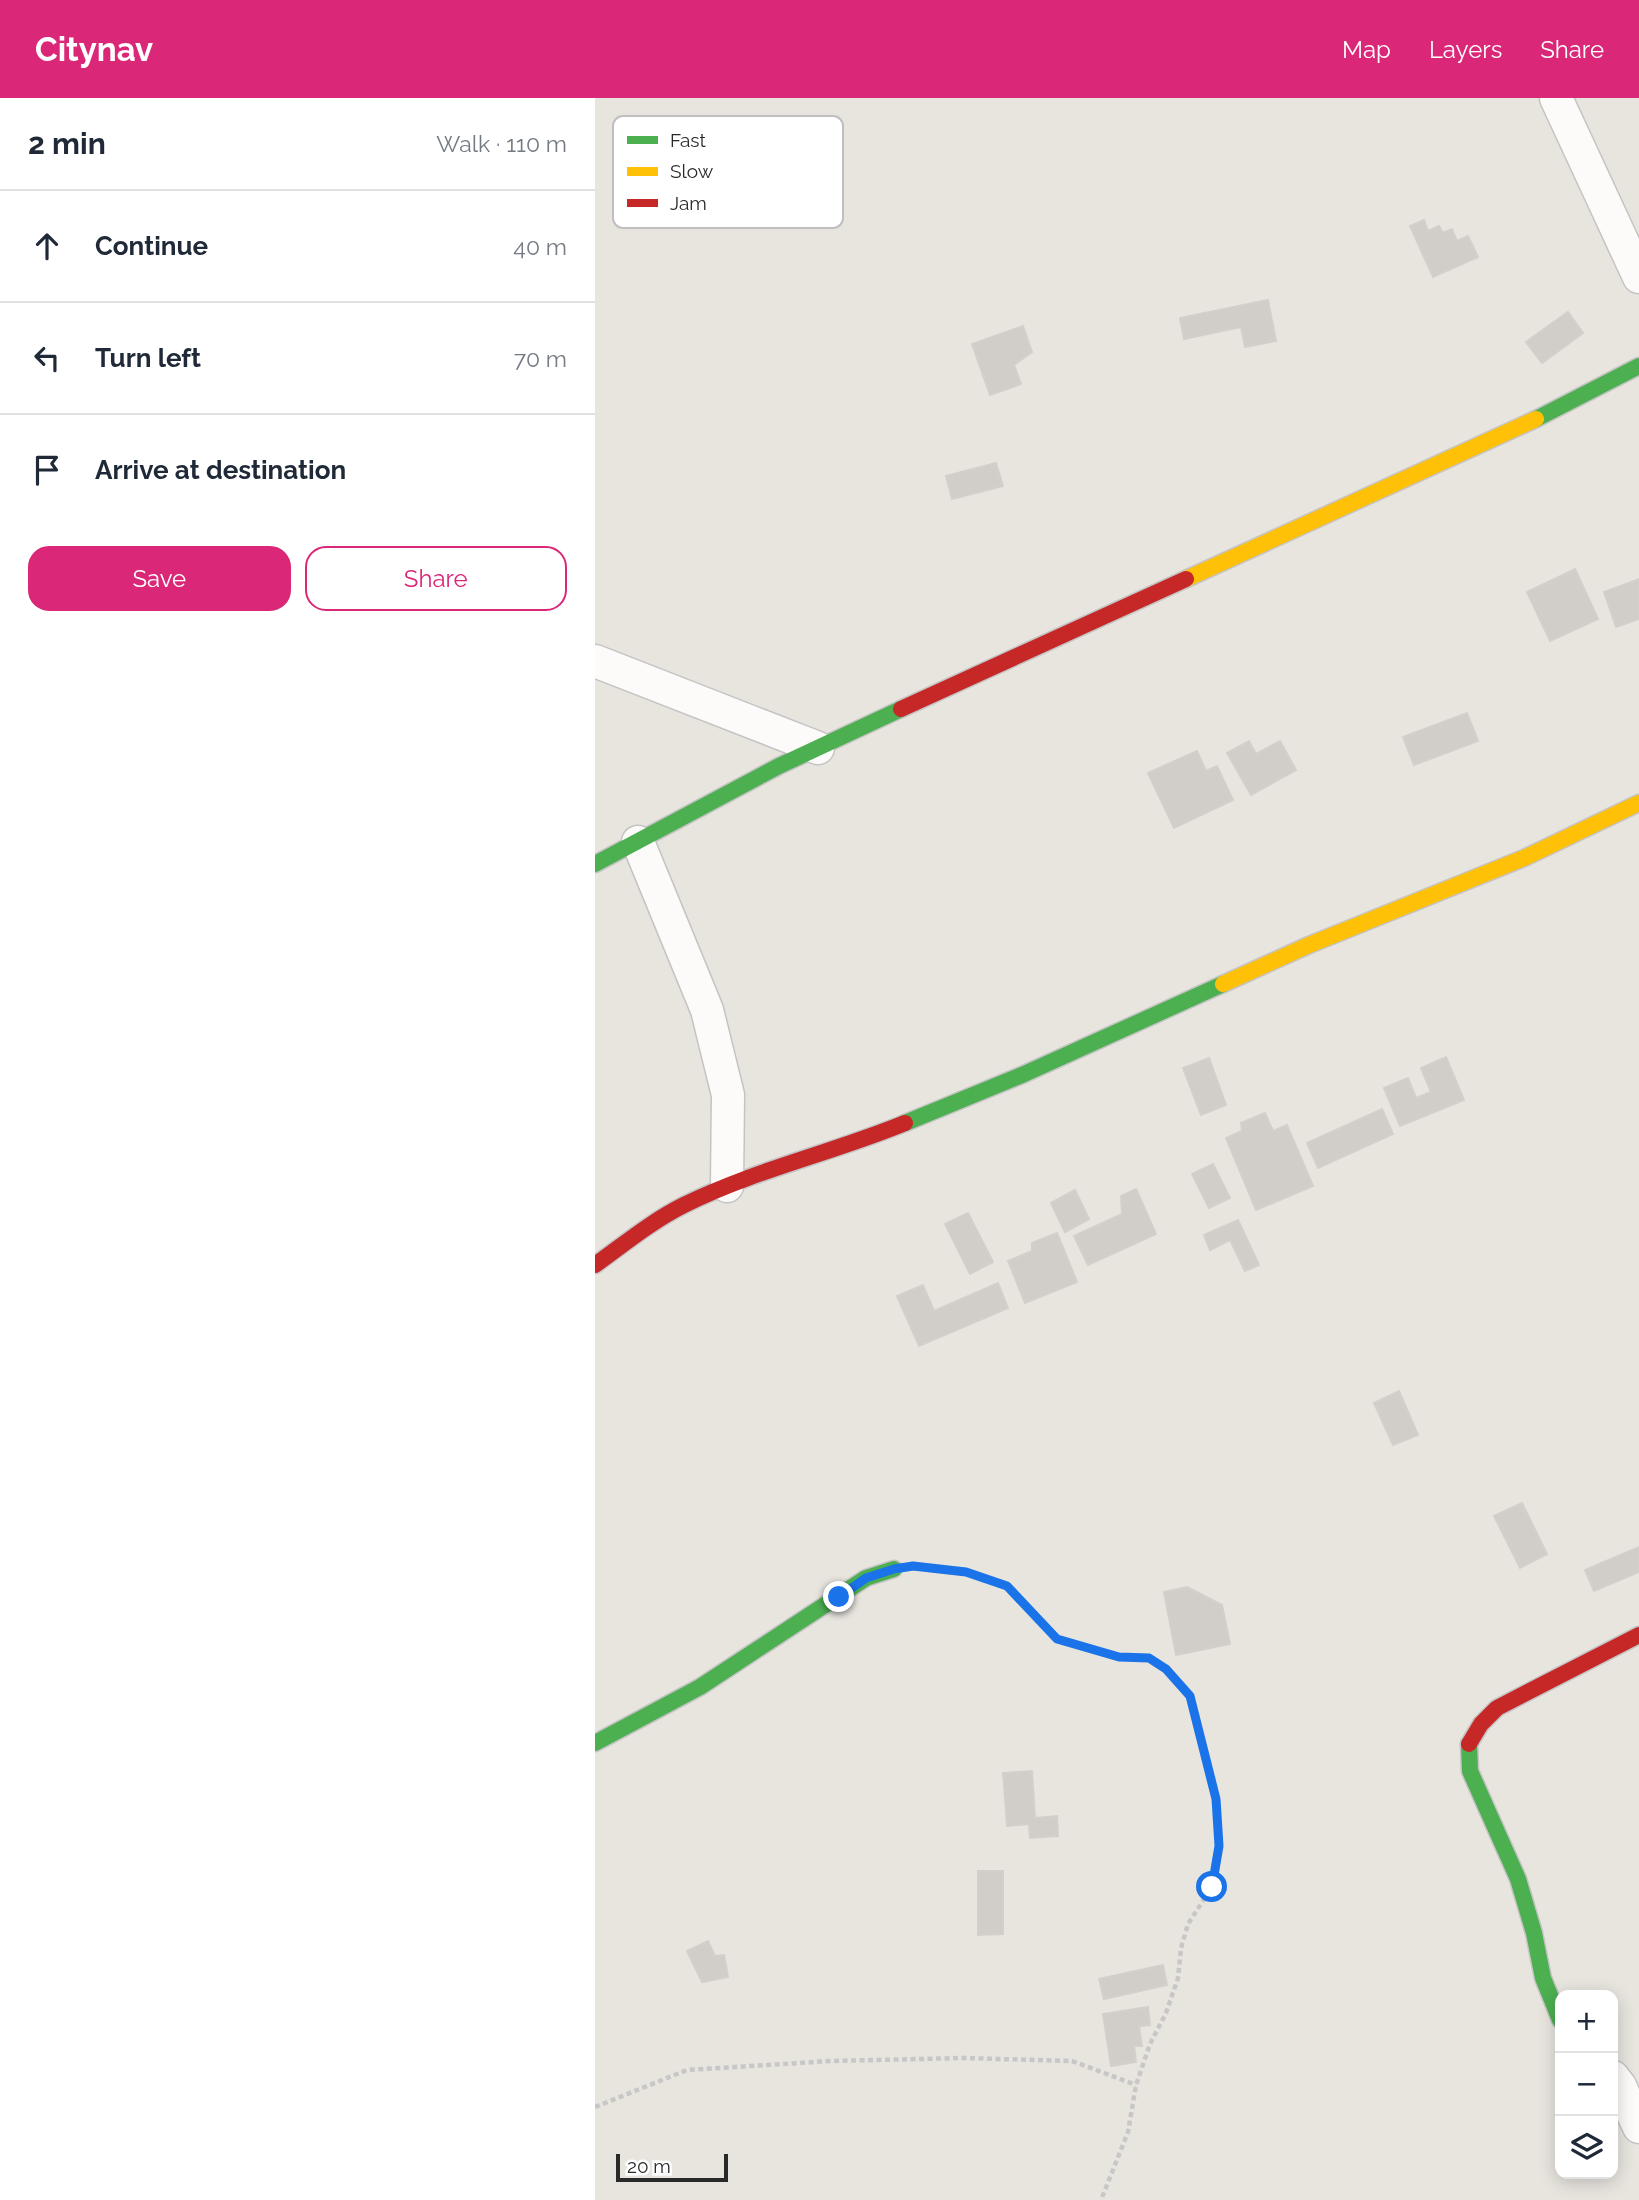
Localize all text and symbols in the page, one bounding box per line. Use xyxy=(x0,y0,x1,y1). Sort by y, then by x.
text: Citynav xyxy=(35,30,153,69)
text: Map xyxy=(1342,35,1391,64)
text: Layers xyxy=(1429,35,1502,64)
text: Share xyxy=(1540,35,1604,64)
legend xyxy=(613,116,843,228)
text: 2 min xyxy=(28,126,106,161)
text: Fast xyxy=(670,129,706,151)
text: Walk · 110 m xyxy=(436,130,567,157)
text: Slow xyxy=(670,160,714,182)
text: Jam xyxy=(670,192,707,214)
icon: ahead xyxy=(28,227,66,265)
text: Continue xyxy=(95,231,208,261)
text: 40 m xyxy=(513,233,567,260)
icon: left xyxy=(28,339,66,377)
text: Turn left xyxy=(95,343,201,373)
text: 70 m xyxy=(514,345,567,372)
icon: arrive xyxy=(28,451,66,489)
text: Arrive at destination xyxy=(95,455,346,485)
button: Save xyxy=(28,546,291,611)
button: Share xyxy=(305,546,567,611)
route end xyxy=(823,1581,854,1612)
route start xyxy=(1196,1871,1227,1902)
map controls xyxy=(1555,1990,1618,2179)
button: + xyxy=(1555,1990,1618,2053)
button: − xyxy=(1555,2053,1618,2116)
button: layers xyxy=(1555,2116,1618,2179)
scale bar xyxy=(616,2151,728,2183)
text: 20 m xyxy=(627,2155,671,2177)

